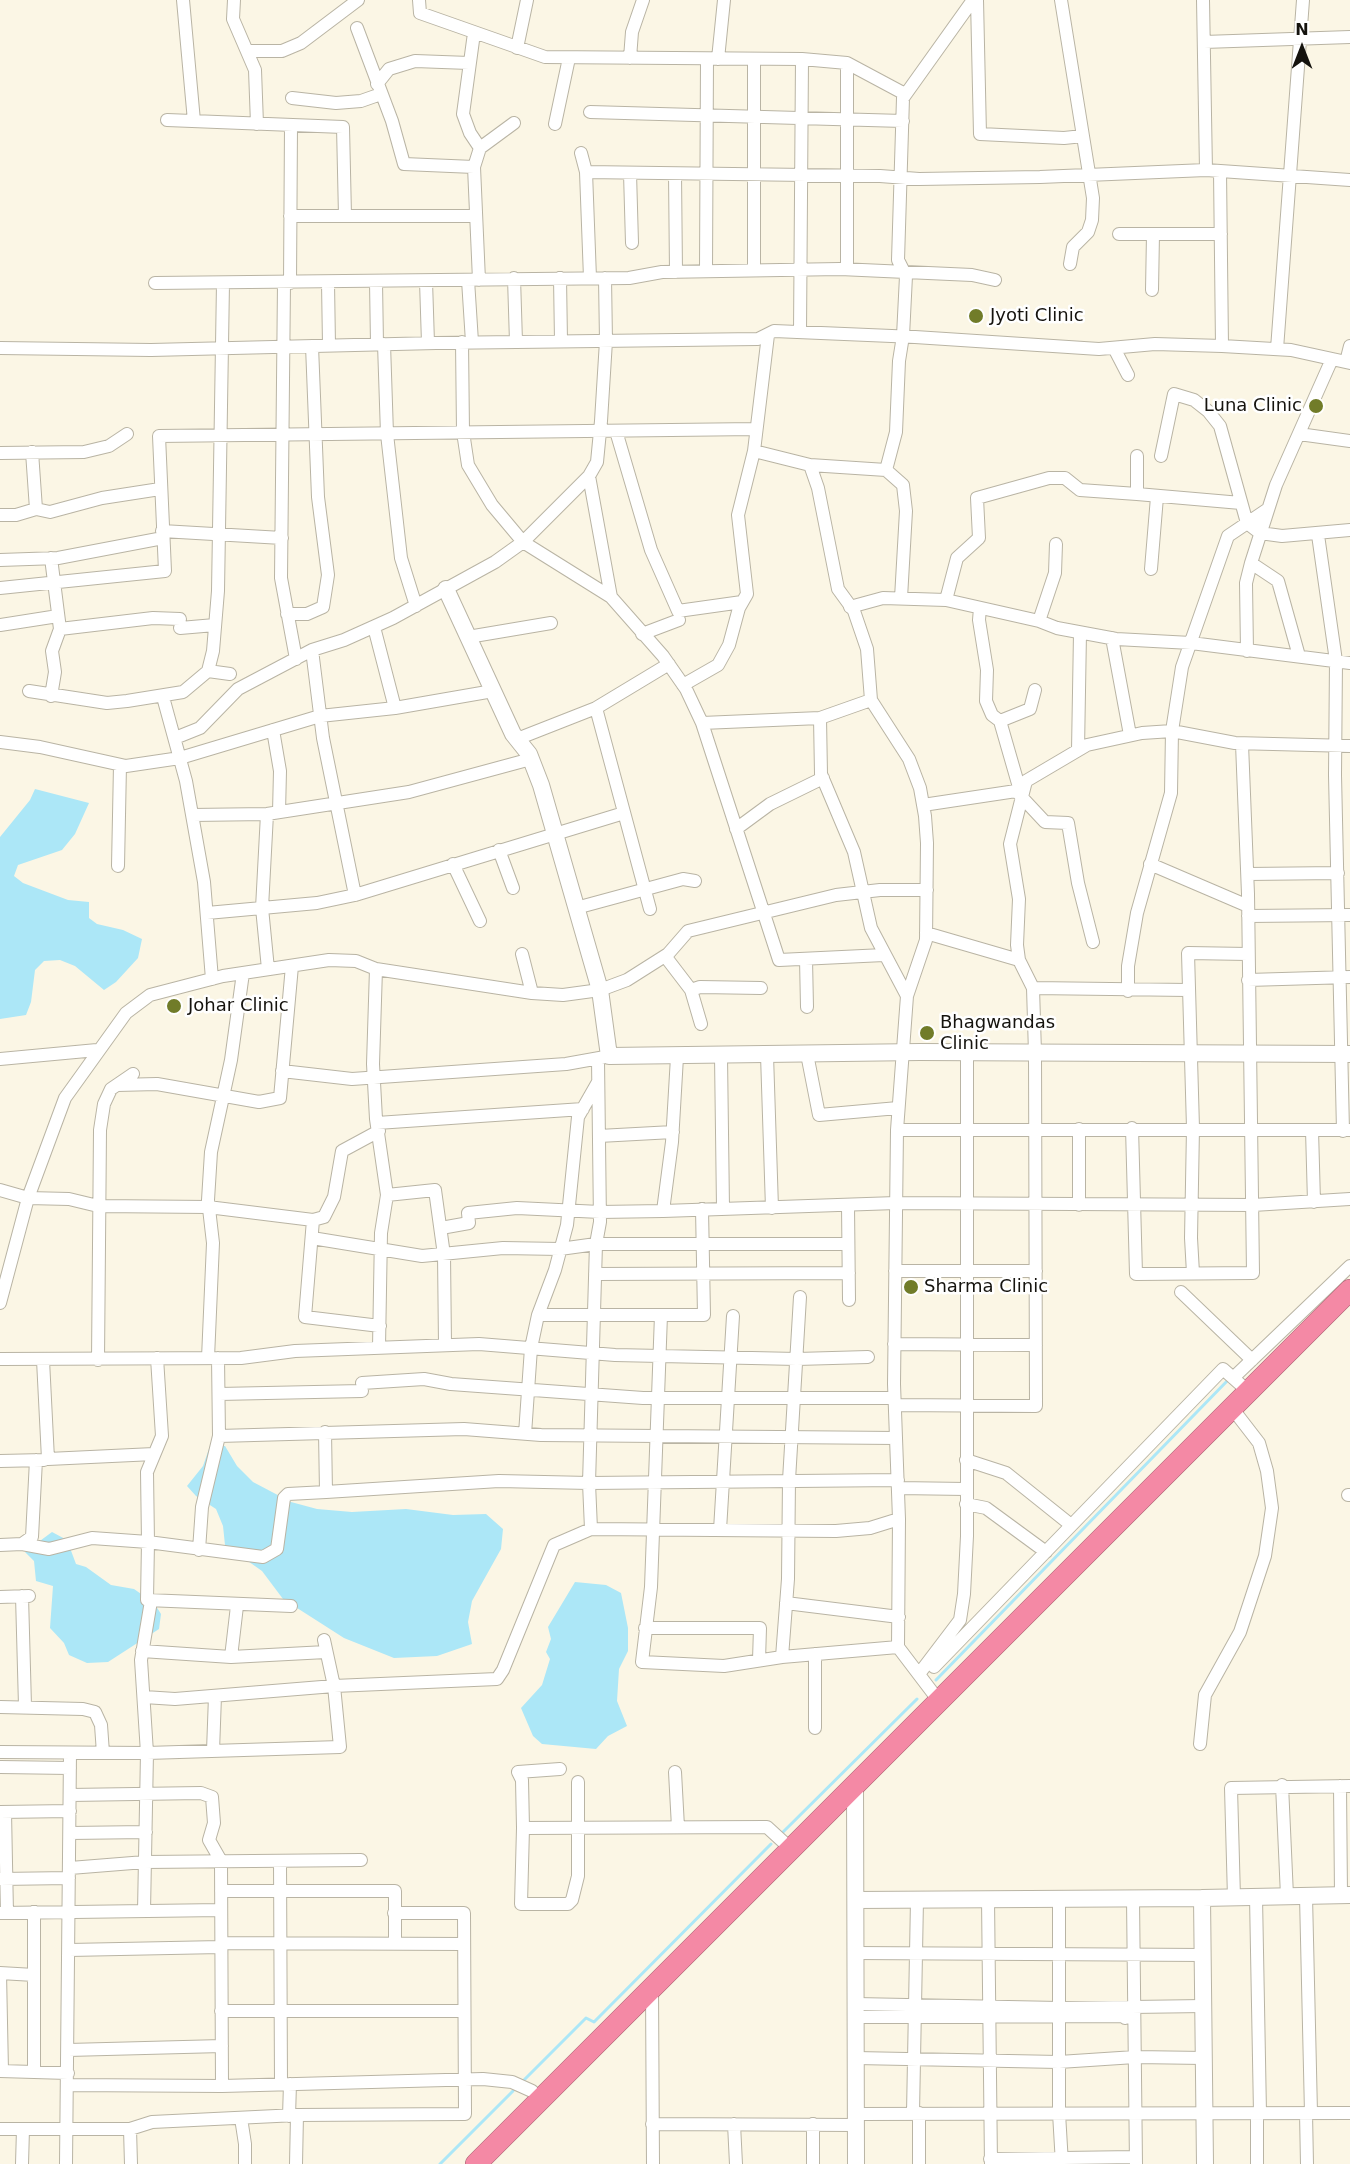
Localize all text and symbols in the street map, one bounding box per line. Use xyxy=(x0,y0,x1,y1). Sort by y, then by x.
north arrow xyxy=(1272,18,1332,78)
text: N xyxy=(1295,20,1309,39)
place label: Jyoti Clinic xyxy=(990,305,1084,327)
marker: Jyoti Clinic xyxy=(967,307,985,325)
place label: Luna Clinic xyxy=(1204,395,1302,417)
marker: Luna Clinic xyxy=(1307,397,1325,415)
place label: Johar Clinic xyxy=(188,995,289,1017)
marker: Johar Clinic xyxy=(165,997,183,1015)
place label: Bhagwandas Clinic xyxy=(940,1012,1055,1054)
marker: Bhagwandas Clinic xyxy=(918,1024,936,1042)
place label: Sharma Clinic xyxy=(924,1276,1048,1298)
marker: Sharma Clinic xyxy=(902,1278,920,1296)

